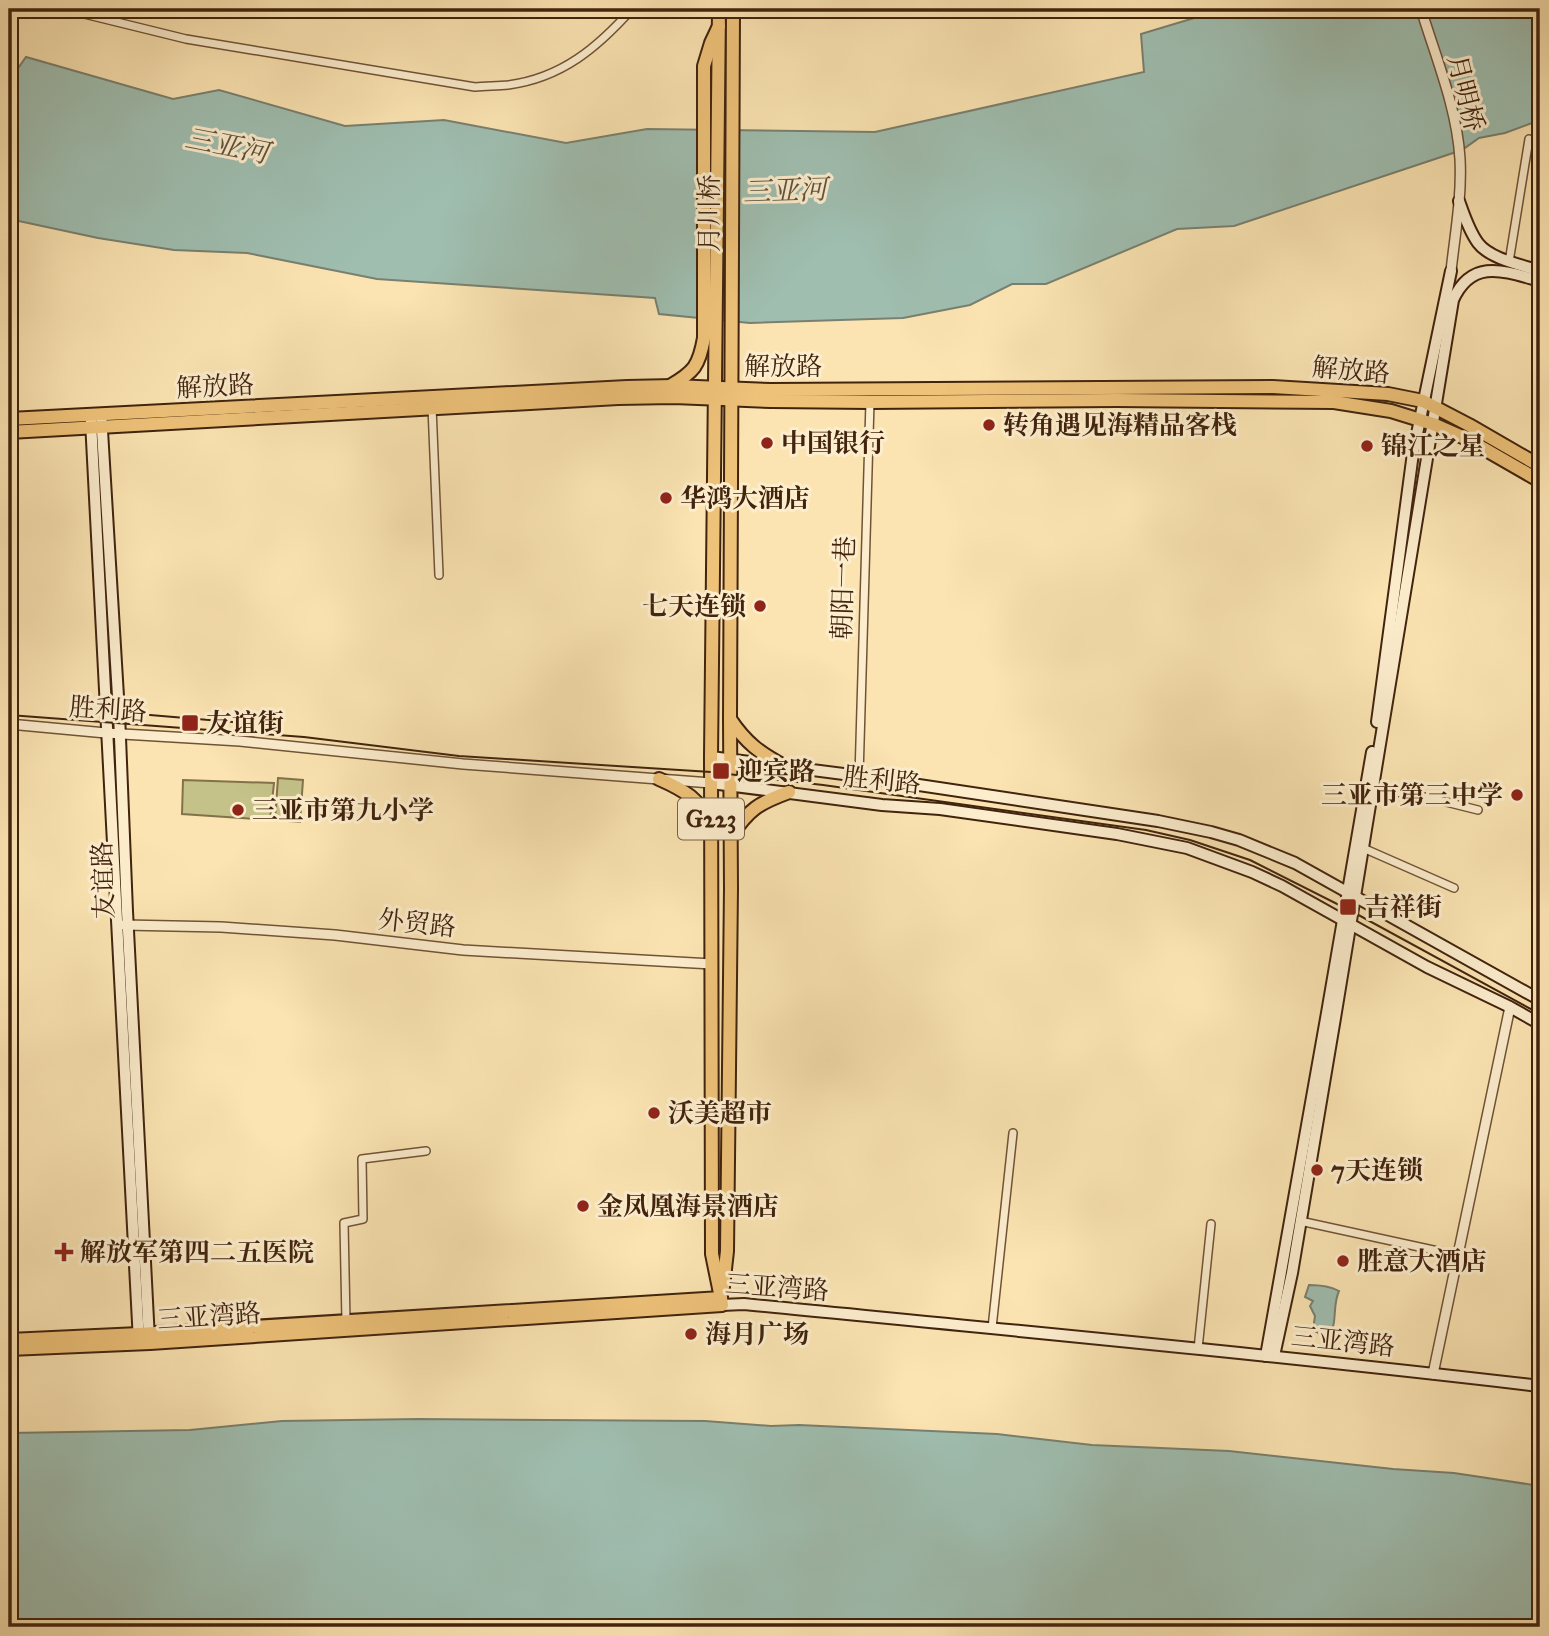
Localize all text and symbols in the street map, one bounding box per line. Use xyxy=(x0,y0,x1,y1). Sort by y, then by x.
street label: 月明桥 xyxy=(1441,51,1491,135)
water label: 三亚河 xyxy=(182,120,276,172)
water label: 三亚河 xyxy=(742,171,833,209)
street label: 月川桥 xyxy=(693,174,725,252)
street label: 解放路 xyxy=(744,350,822,382)
street label: 解放路 xyxy=(1311,351,1391,389)
street label: 解放路 xyxy=(175,368,255,404)
place label: 转角遇见海精品客栈 xyxy=(1003,409,1237,441)
marker: 转角遇见海精品客栈 xyxy=(981,417,997,433)
place label: 中国银行 xyxy=(781,427,885,459)
place label: 锦江之星 xyxy=(1381,430,1485,462)
marker: 中国银行 xyxy=(759,435,775,451)
marker: 锦江之星 xyxy=(1359,438,1375,454)
place label: 华鸿大酒店 xyxy=(680,482,810,514)
marker: 华鸿大酒店 xyxy=(658,490,674,506)
street label: 朝阳一巷 xyxy=(825,535,861,641)
place label: 七天连锁 xyxy=(642,590,746,622)
marker: 七天连锁 xyxy=(752,598,768,614)
street label: 胜利路 xyxy=(68,690,148,728)
place label: 友谊街 xyxy=(206,707,284,739)
marker: 友谊街 xyxy=(180,713,200,733)
place label: 迎宾路 xyxy=(737,755,815,787)
street label: 胜利路 xyxy=(842,760,922,800)
marker: 迎宾路 xyxy=(711,761,731,781)
place label: 三亚市第三中学 xyxy=(1321,779,1503,811)
marker: 三亚市第三中学 xyxy=(1509,787,1525,803)
place label: 三亚市第九小学 xyxy=(252,794,434,826)
road number: G223 xyxy=(678,798,744,840)
marker: 三亚市第九小学 xyxy=(230,802,246,818)
street label: 友谊路 xyxy=(86,840,120,920)
place label: 吉祥街 xyxy=(1364,891,1442,923)
marker: 吉祥街 xyxy=(1338,897,1358,917)
street label: 外贸路 xyxy=(377,903,457,943)
place label: 沃美超市 xyxy=(668,1097,772,1129)
marker: 沃美超市 xyxy=(646,1105,662,1121)
place label: 7天连锁 xyxy=(1331,1154,1423,1186)
marker: 7天连锁 xyxy=(1309,1162,1325,1178)
place label: 金凤凰海景酒店 xyxy=(597,1190,779,1222)
marker: 金凤凰海景酒店 xyxy=(575,1198,591,1214)
place label: 解放军第四二五医院 xyxy=(80,1236,314,1268)
marker: 解放军第四二五医院 xyxy=(54,1242,74,1262)
place label: 胜意大酒店 xyxy=(1357,1245,1487,1277)
marker: 胜意大酒店 xyxy=(1335,1253,1351,1269)
street label: 三亚湾路 xyxy=(724,1267,830,1307)
street label: 三亚湾路 xyxy=(156,1296,262,1336)
place label: 海月广场 xyxy=(705,1318,809,1350)
street label: 三亚湾路 xyxy=(1290,1320,1396,1362)
marker: 海月广场 xyxy=(683,1326,699,1342)

